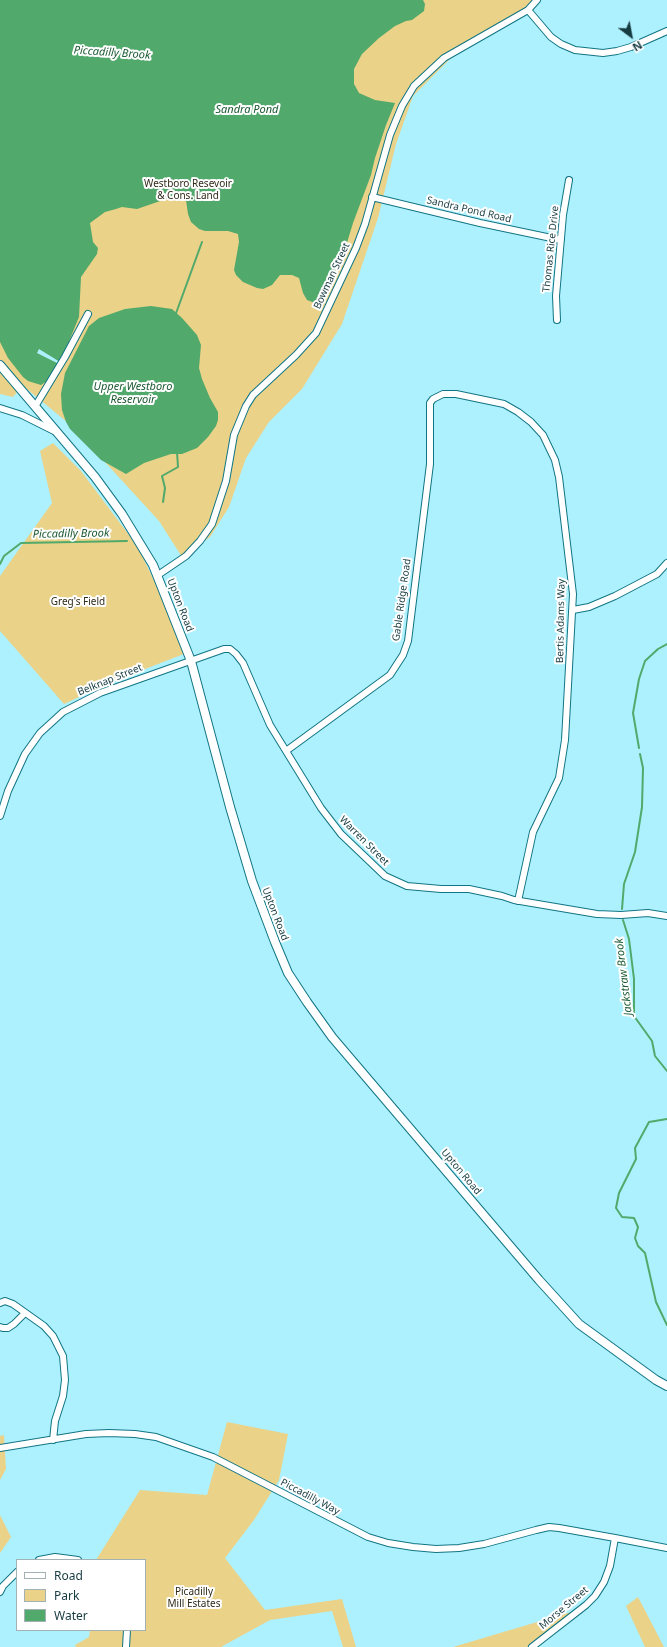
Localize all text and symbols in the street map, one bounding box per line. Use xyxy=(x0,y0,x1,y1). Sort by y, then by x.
north arrow xyxy=(611,16,651,56)
text: N xyxy=(630,38,645,55)
water label: Piccadilly Brook xyxy=(73,44,151,62)
water label: Sandra Pond xyxy=(216,103,278,117)
park label: Westboro Resevoir & Cons. Land xyxy=(144,178,232,202)
street label: Sandra Pond Road xyxy=(425,194,513,226)
street label: Thomas Rice Drive xyxy=(541,205,561,293)
street label: Bowman Street xyxy=(311,241,353,311)
water label: Upper Westboro Reservoir xyxy=(94,380,172,406)
water label: Piccadilly Brook xyxy=(33,527,109,541)
street label: Gable Ridge Road xyxy=(390,558,414,642)
street label: Upton Road xyxy=(164,577,196,633)
street label: Bertis Adams Way xyxy=(554,579,568,663)
park label: Greg's Field xyxy=(51,596,105,608)
street label: Belknap Street xyxy=(76,662,144,698)
street label: Warren Street xyxy=(337,814,391,868)
street label: Upton Road xyxy=(259,886,291,942)
water label: Jackstraw Brook xyxy=(613,938,635,1016)
street label: Upton Road xyxy=(438,1147,484,1197)
street label: Piccadilly Way xyxy=(278,1476,342,1518)
legend xyxy=(16,1559,146,1631)
text: Road xyxy=(54,1567,83,1584)
street label: Morse Street xyxy=(537,1584,591,1632)
park label: Picadilly Mill Estates xyxy=(167,1586,221,1610)
text: Park xyxy=(54,1587,79,1604)
text: Water xyxy=(54,1607,88,1624)

